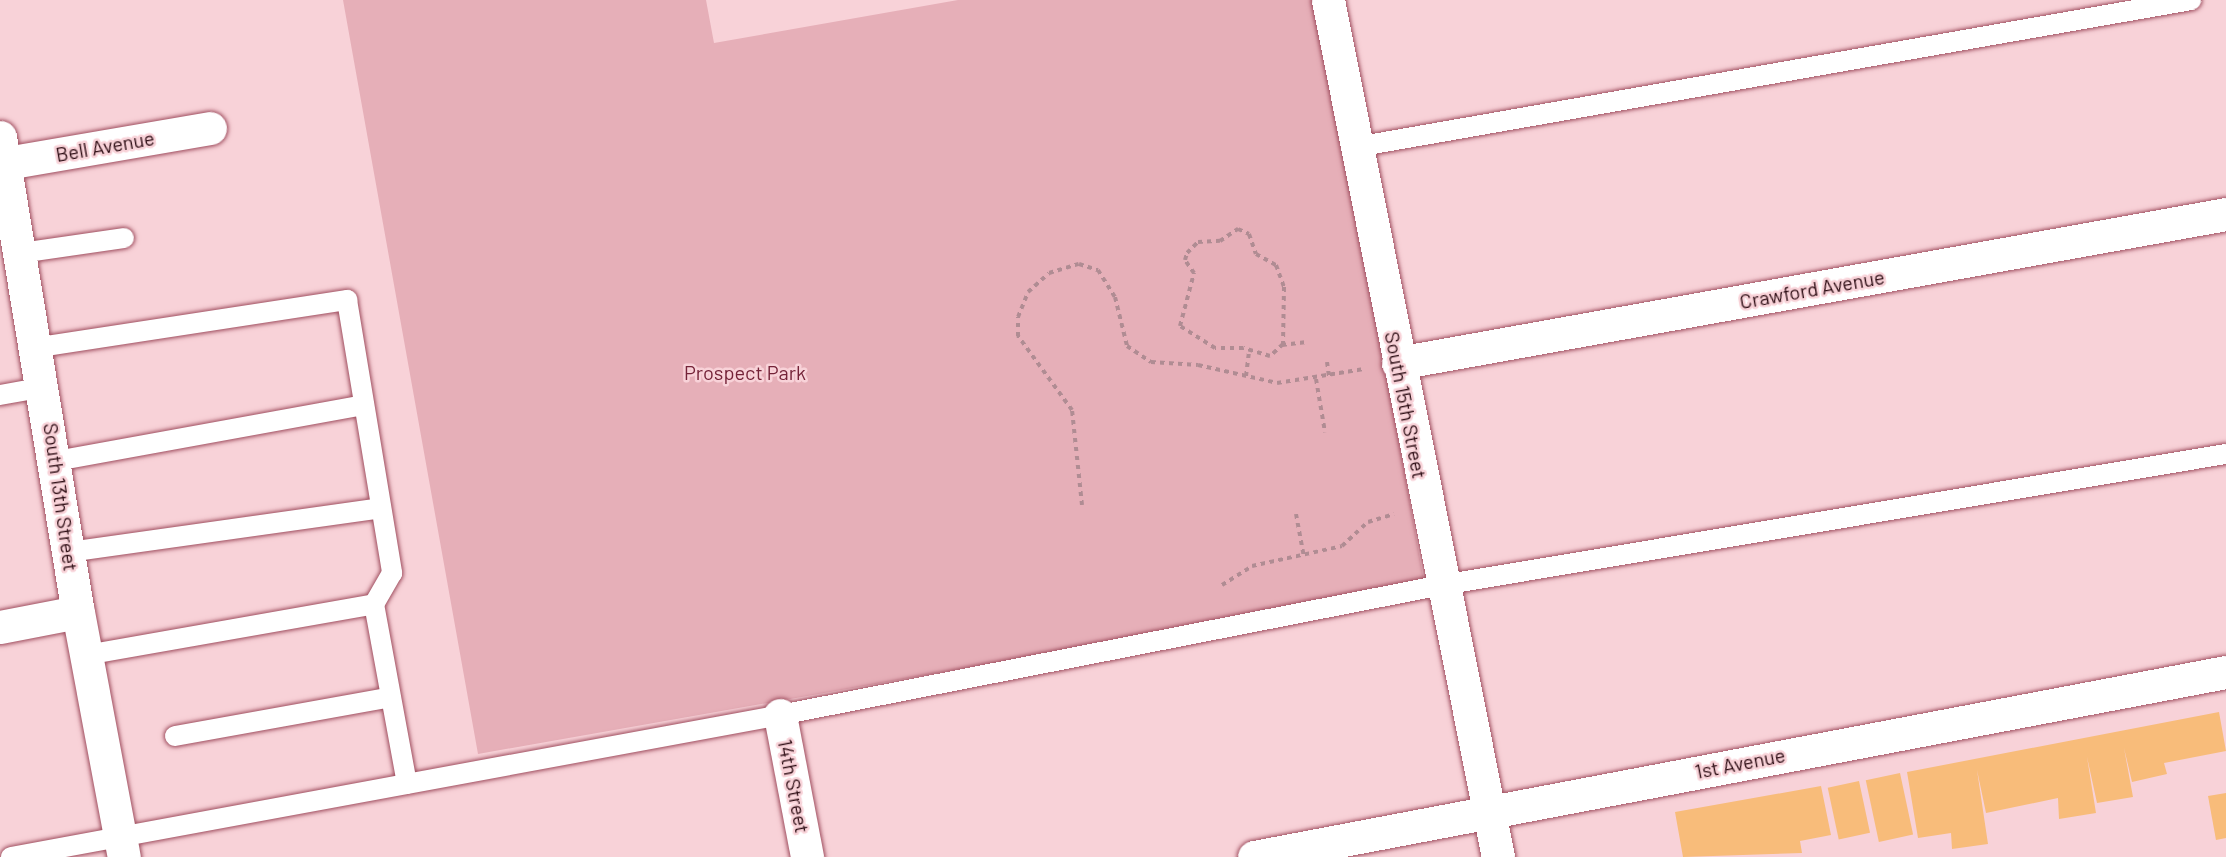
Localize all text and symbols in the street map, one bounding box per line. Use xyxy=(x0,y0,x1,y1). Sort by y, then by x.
street label: Bell Avenue xyxy=(54,126,156,166)
street label: Crawford Avenue xyxy=(1738,264,1886,314)
street label: South 15th Street xyxy=(1380,329,1432,481)
park label: Prospect Park xyxy=(684,360,806,384)
street label: South 13th Street xyxy=(39,421,83,573)
street label: 14th Street xyxy=(773,737,815,835)
street label: 1st Avenue xyxy=(1693,742,1787,784)

